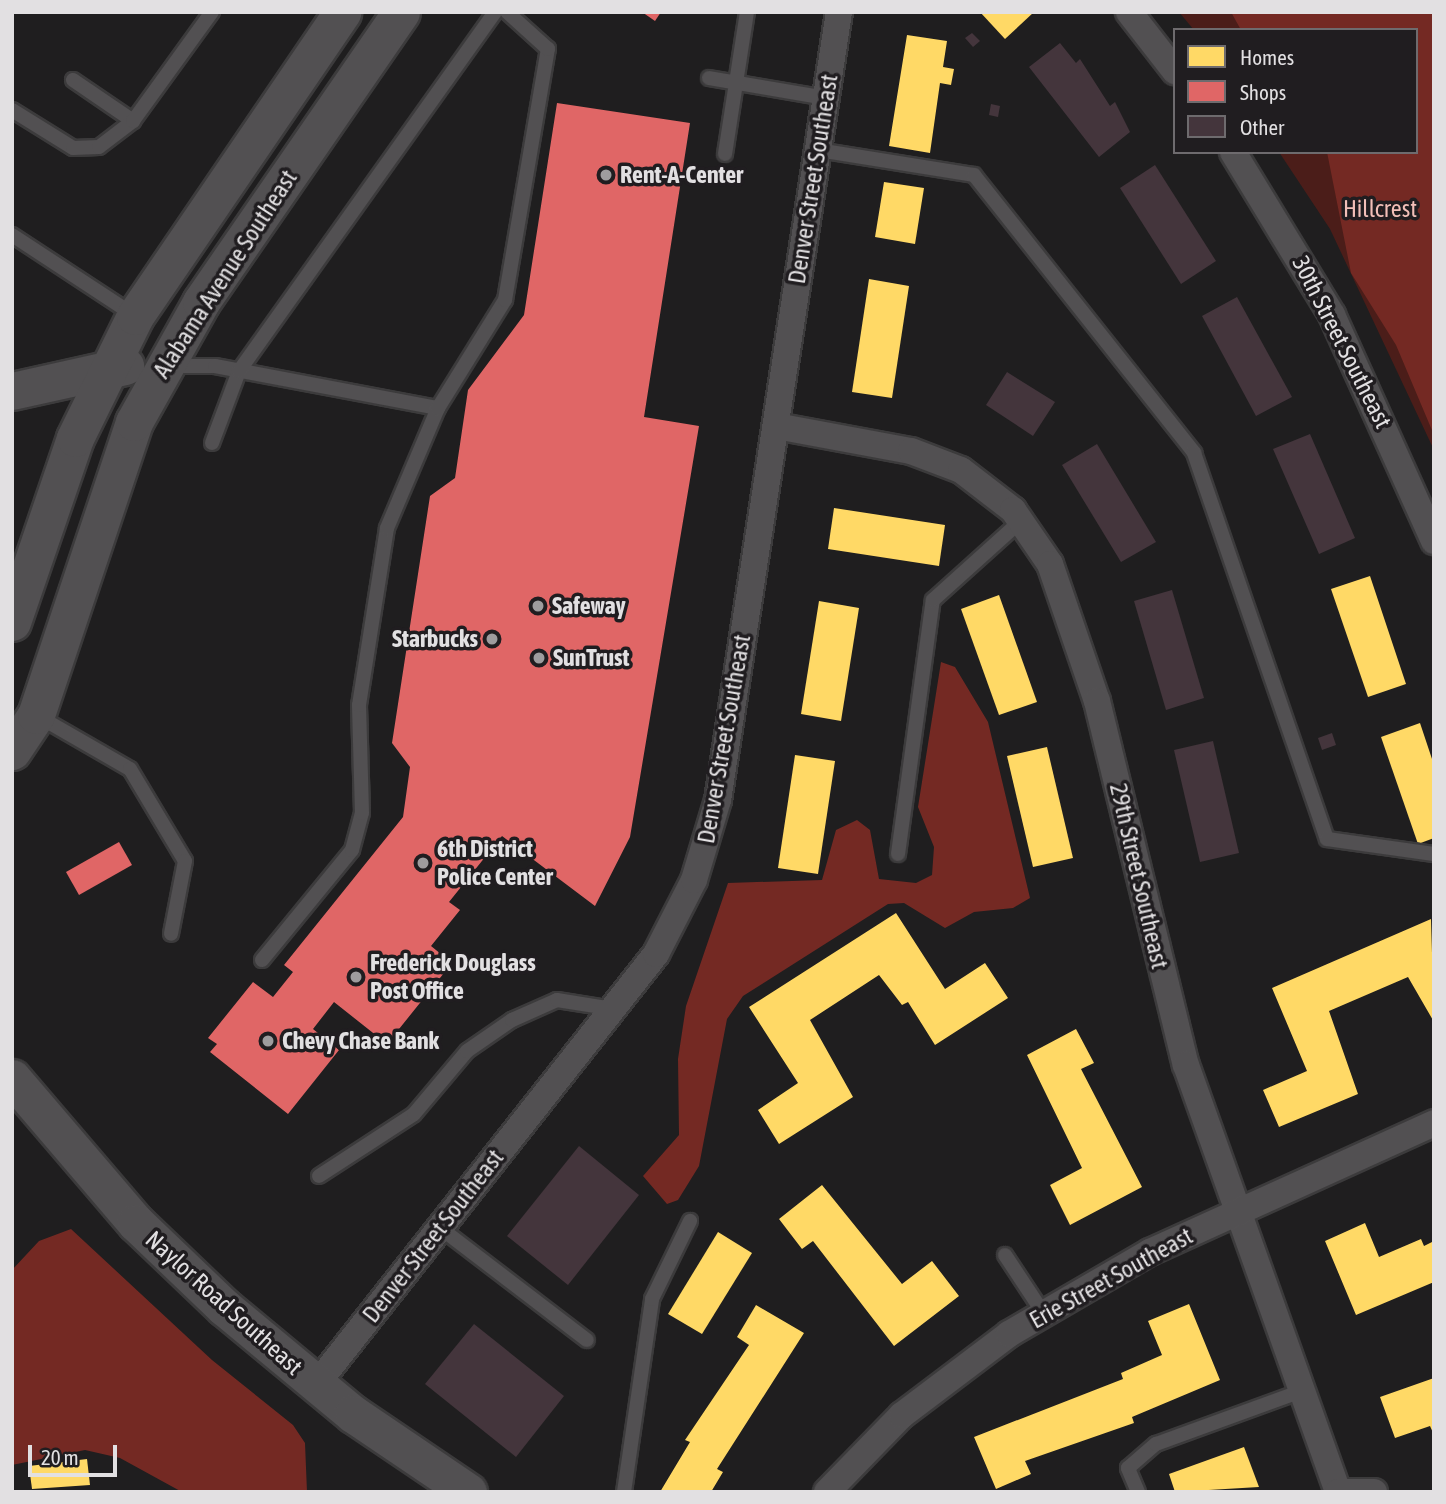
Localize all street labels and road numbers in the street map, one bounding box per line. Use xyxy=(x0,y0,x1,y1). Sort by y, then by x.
street label: Denver Street Southeast xyxy=(782,72,844,286)
street label: Alabama Avenue Southeast xyxy=(147,165,303,383)
street label: 30th Street Southeast xyxy=(1286,251,1398,433)
street label: Denver Street Southeast xyxy=(691,632,757,846)
street label: 29th Street Southeast xyxy=(1104,781,1174,971)
street label: Denver Street Southeast xyxy=(356,1144,510,1328)
street label: Erie Street Southeast xyxy=(1024,1221,1198,1335)
street label: Naylor Road Southeast xyxy=(140,1225,308,1381)

